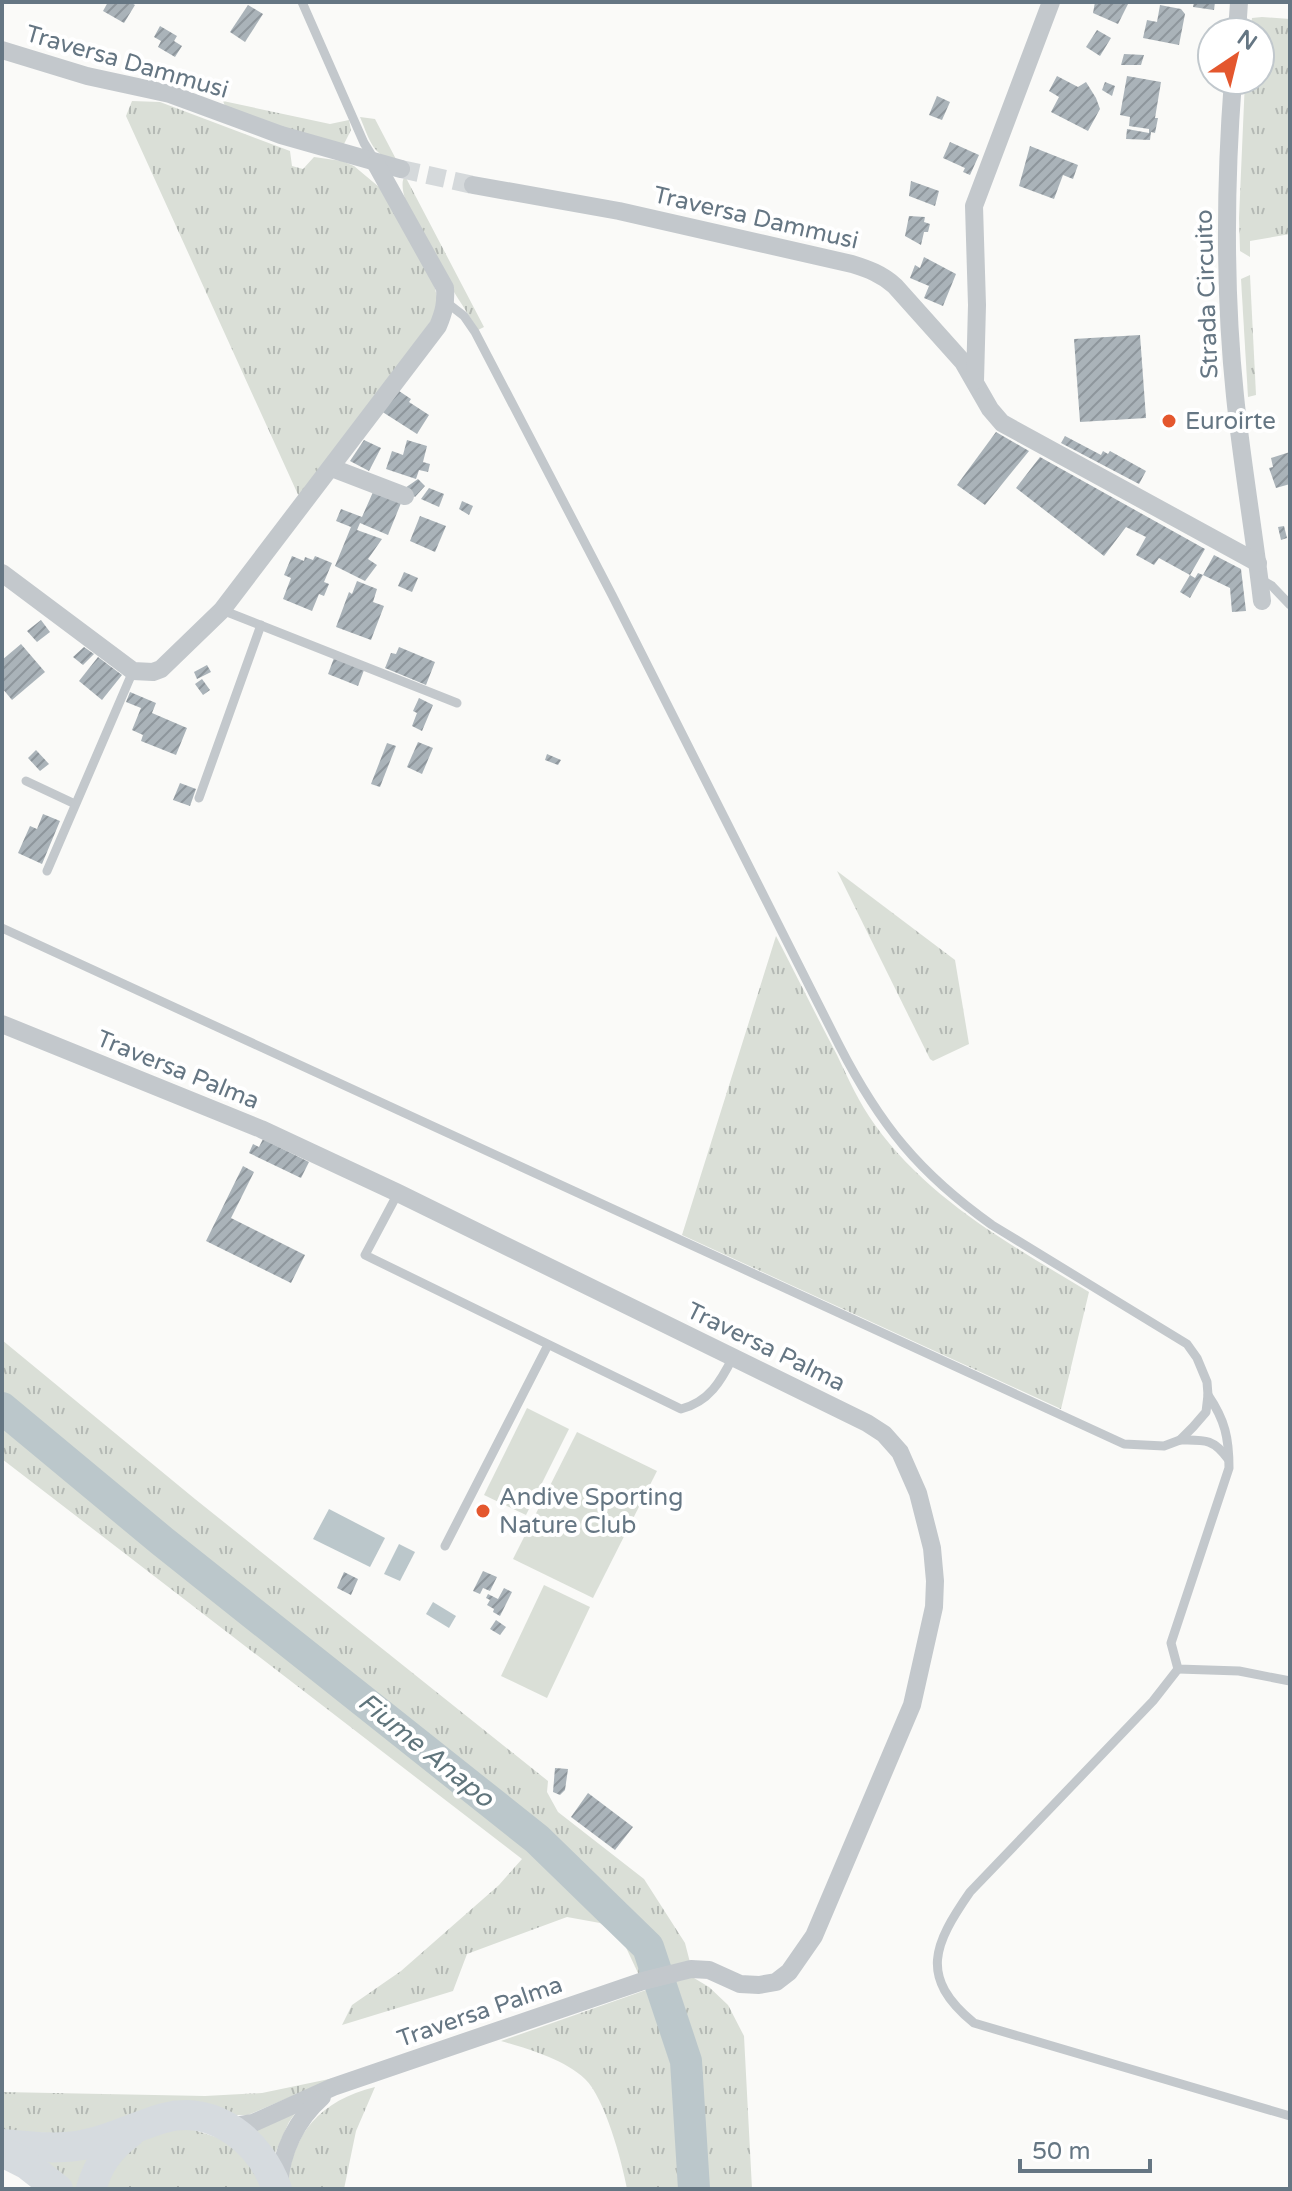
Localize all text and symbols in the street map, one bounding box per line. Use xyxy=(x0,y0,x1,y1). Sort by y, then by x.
north arrow xyxy=(1196,16,1276,96)
street label: Traversa Dammusi xyxy=(22,19,232,105)
text: N xyxy=(1232,25,1262,56)
street label: Traversa Dammusi xyxy=(651,180,861,256)
street label: Strada Circuito xyxy=(1190,209,1224,379)
place label: Euroirte xyxy=(1185,407,1276,436)
marker: Euroirte xyxy=(1160,412,1178,430)
street label: Traversa Palma xyxy=(92,1024,264,1116)
street label: Traversa Palma xyxy=(682,1296,850,1398)
place label: Andive Sporting Nature Club xyxy=(499,1483,683,1540)
marker: Andive Sporting Nature Club xyxy=(474,1502,492,1520)
water label: Fiume Anapo xyxy=(352,1686,501,1815)
street label: Traversa Palma xyxy=(394,1970,566,2054)
scale bar xyxy=(1020,2123,1150,2173)
text: 50 m xyxy=(1032,2137,1090,2166)

